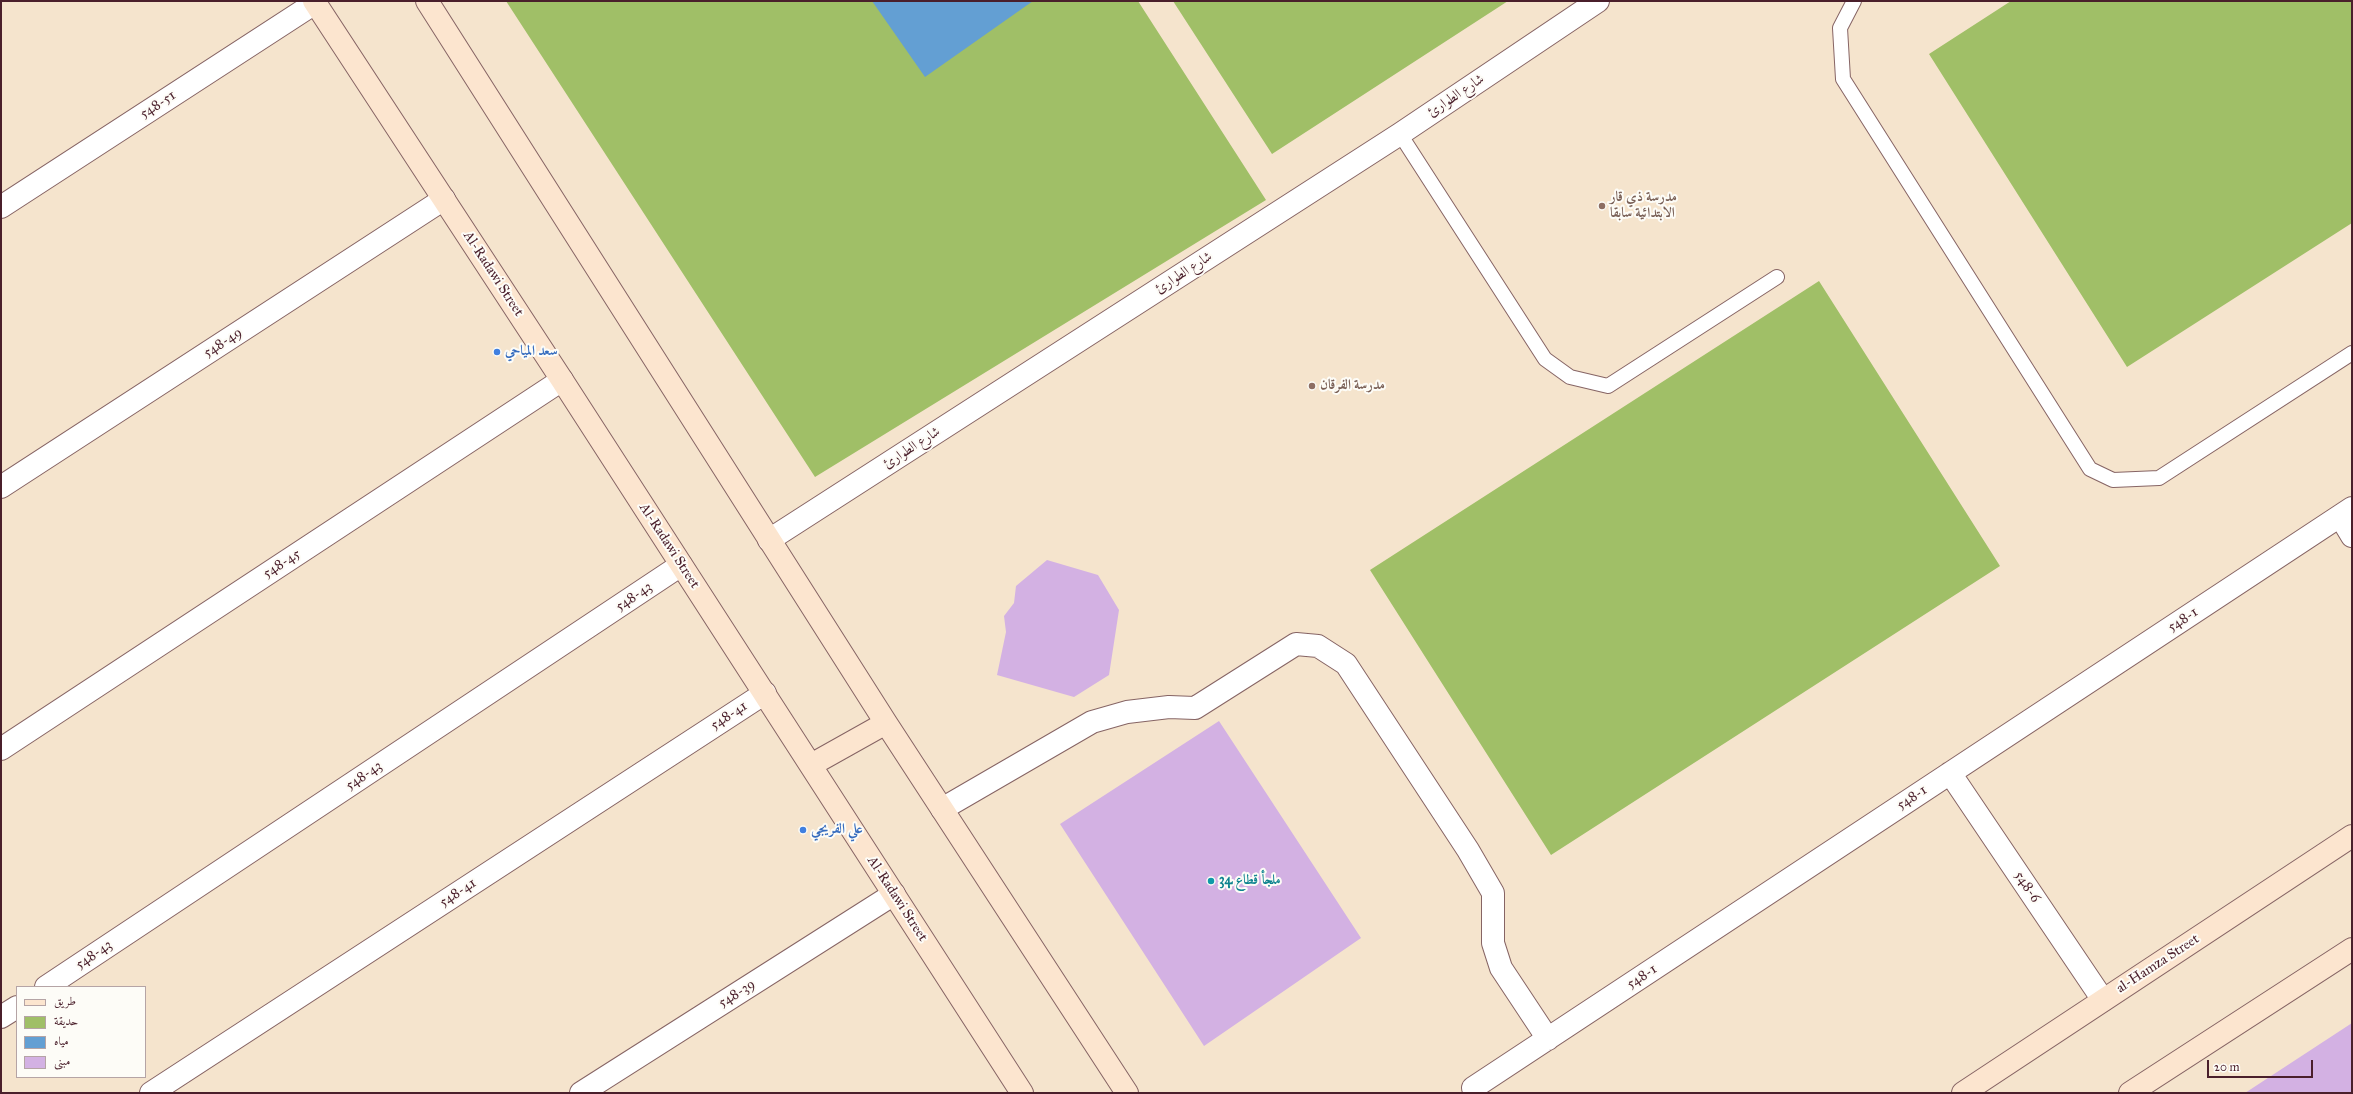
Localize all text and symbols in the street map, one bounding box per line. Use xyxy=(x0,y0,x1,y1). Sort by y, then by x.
street label: شارع الطوارئ xyxy=(1424,71,1488,121)
street label: 548-51 xyxy=(137,87,179,123)
place label: مدرسة ذي قار الابتدائية سابقا xyxy=(1610,190,1677,222)
marker: مدرسة ذي قار الابتدائية سابقا xyxy=(1597,201,1607,211)
street label: Al-Radawi Street xyxy=(459,228,527,320)
street label: شارع الطوارئ xyxy=(1152,248,1216,298)
street label: 548-49 xyxy=(201,324,245,362)
place label: سعد المياحي xyxy=(505,344,558,360)
marker: سعد المياحي xyxy=(492,347,502,357)
place label: مدرسة الفرقان xyxy=(1320,378,1385,394)
marker: مدرسة الفرقان xyxy=(1307,381,1317,391)
street label: شارع الطوارئ xyxy=(880,423,944,473)
street label: Al-Radawi Street xyxy=(635,500,703,592)
street label: 548-45 xyxy=(260,546,304,582)
street label: 548-43 xyxy=(613,579,655,615)
street label: 548-1 xyxy=(2165,604,2201,636)
street label: 548-41 xyxy=(707,698,751,734)
street label: 548-43 xyxy=(343,758,385,794)
street label: 548-1 xyxy=(1894,782,1930,814)
place label: علي الفريجي xyxy=(811,822,863,838)
marker: علي الفريجي xyxy=(798,825,808,835)
street label: Al-Radawi Street xyxy=(863,853,931,945)
street label: 548-6 xyxy=(2010,868,2044,906)
place label: ملجأ قطاع 34 xyxy=(1219,873,1281,889)
street label: 548-41 xyxy=(436,875,480,911)
marker: ملجأ قطاع 34 xyxy=(1206,876,1216,886)
street label: al-Hamza Street xyxy=(2113,931,2203,997)
street label: 548-43 xyxy=(73,937,115,973)
street label: 548-1 xyxy=(1624,961,1660,993)
street label: 548-39 xyxy=(715,976,759,1012)
legend xyxy=(16,986,146,1078)
text: طريق xyxy=(54,994,76,1008)
text: حديقة xyxy=(54,1014,78,1028)
text: مياه xyxy=(54,1034,69,1048)
scale bar xyxy=(2209,1052,2315,1078)
text: مبنى xyxy=(54,1054,70,1068)
text: 20 m xyxy=(2214,1060,2240,1074)

